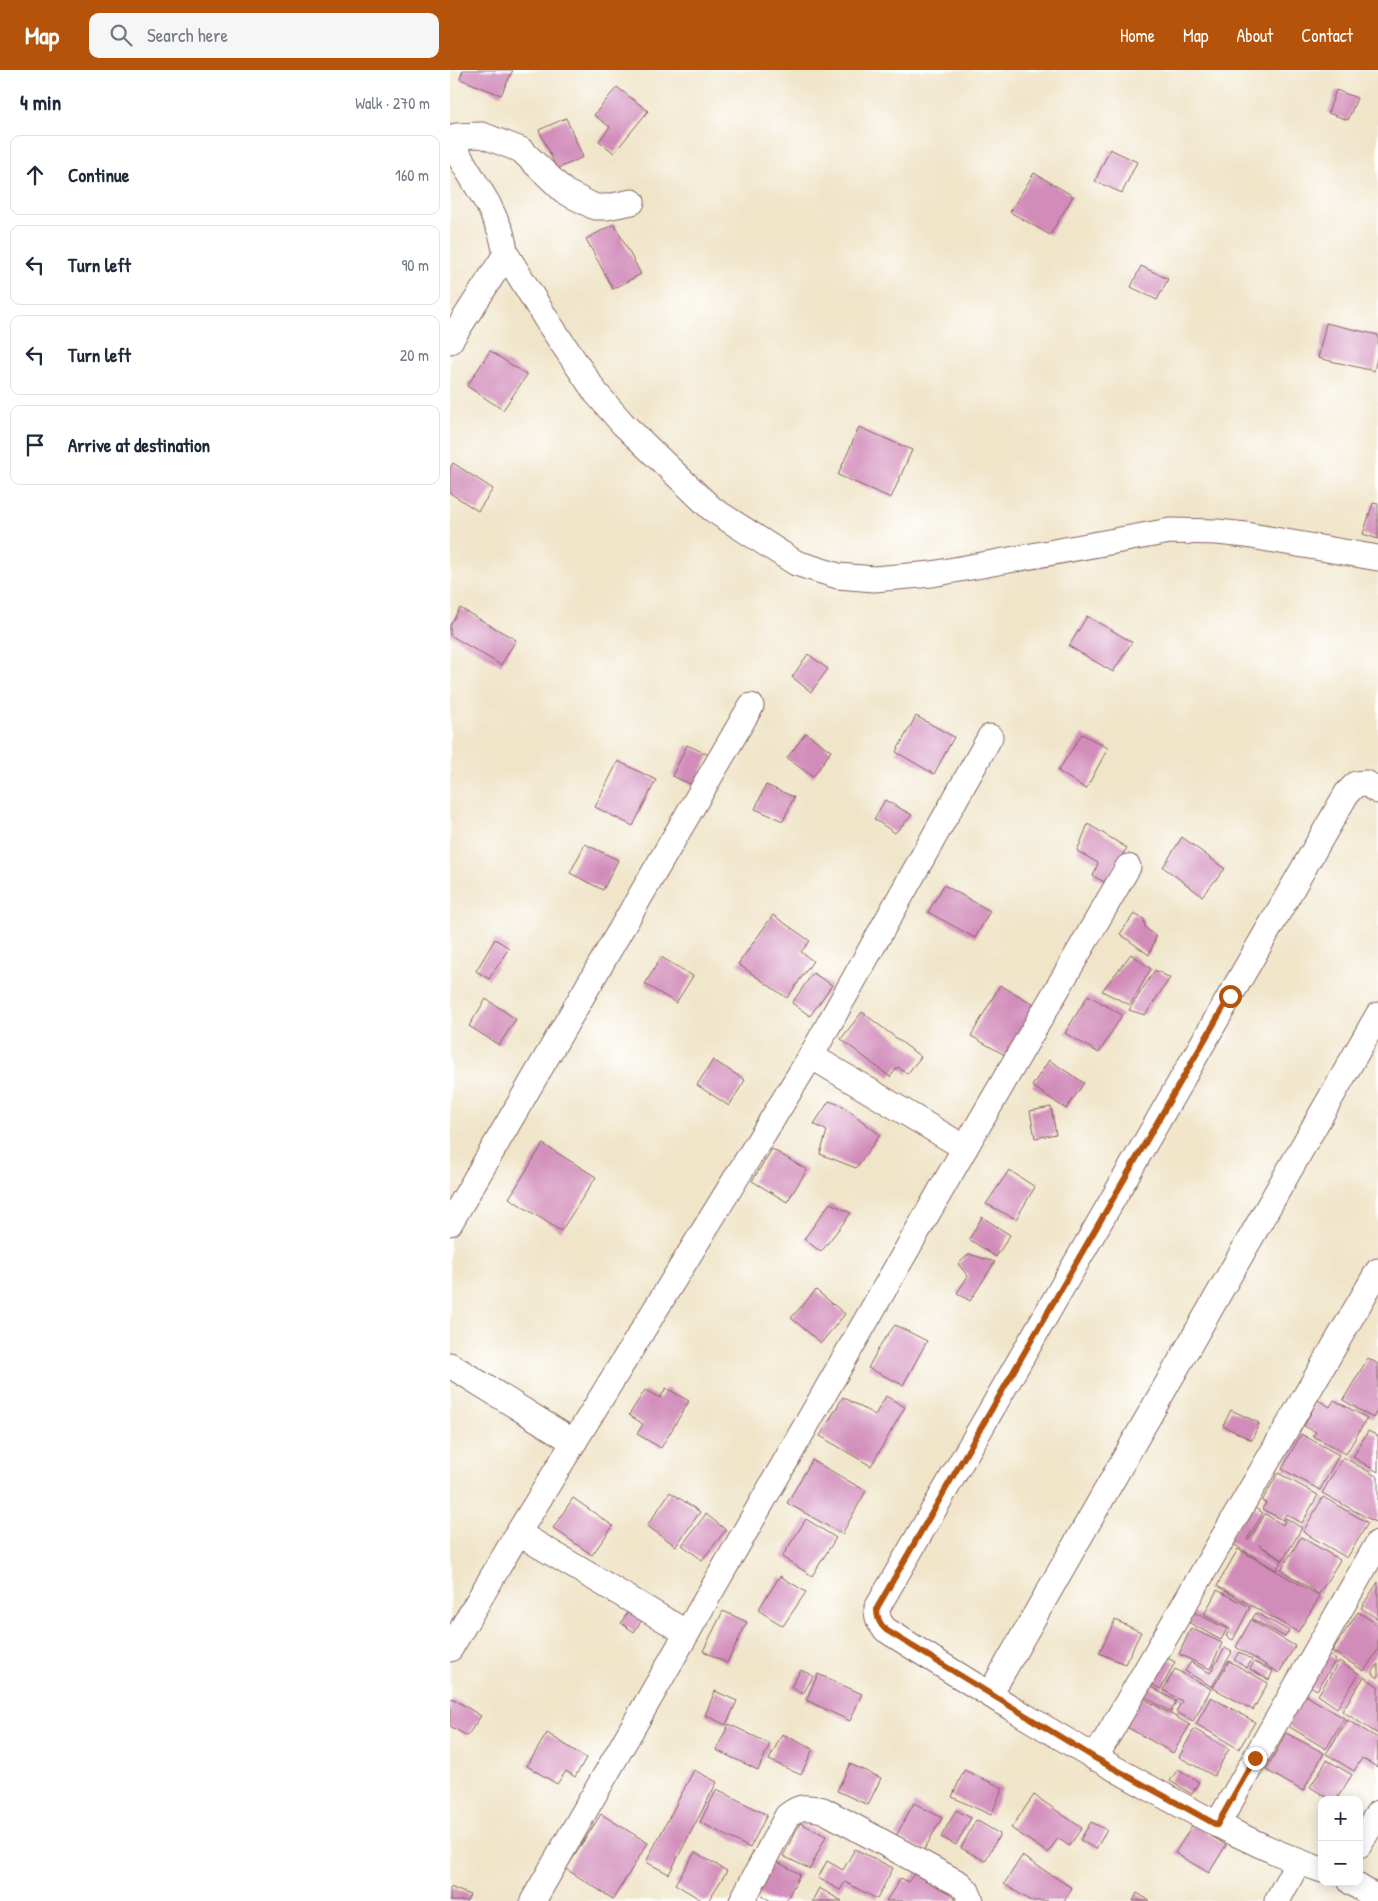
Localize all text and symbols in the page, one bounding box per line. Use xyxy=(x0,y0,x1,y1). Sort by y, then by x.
search box xyxy=(89,13,439,58)
text: Map xyxy=(25,19,59,51)
icon: search xyxy=(107,21,135,49)
text: Search here xyxy=(147,22,228,48)
text: Home xyxy=(1120,23,1155,48)
text: Map xyxy=(1183,23,1208,48)
text: About xyxy=(1236,23,1273,48)
text: Contact xyxy=(1301,23,1353,48)
text: 4 min xyxy=(20,88,61,117)
text: Walk · 270 m xyxy=(355,92,430,114)
icon: ahead xyxy=(21,161,49,189)
text: Continue xyxy=(68,162,129,188)
text: 160 m xyxy=(395,164,429,186)
icon: left xyxy=(21,251,49,279)
text: Turn left xyxy=(68,252,131,278)
text: 90 m xyxy=(401,254,429,276)
icon: left xyxy=(21,341,49,369)
text: Turn left xyxy=(68,342,131,368)
text: 20 m xyxy=(400,344,429,366)
icon: arrive xyxy=(21,431,49,459)
text: Arrive at destination xyxy=(68,432,210,458)
route start xyxy=(1219,985,1242,1008)
route end xyxy=(1244,1747,1267,1770)
map controls xyxy=(1318,1796,1363,1886)
button: + xyxy=(1318,1796,1363,1841)
button: − xyxy=(1318,1841,1363,1886)

